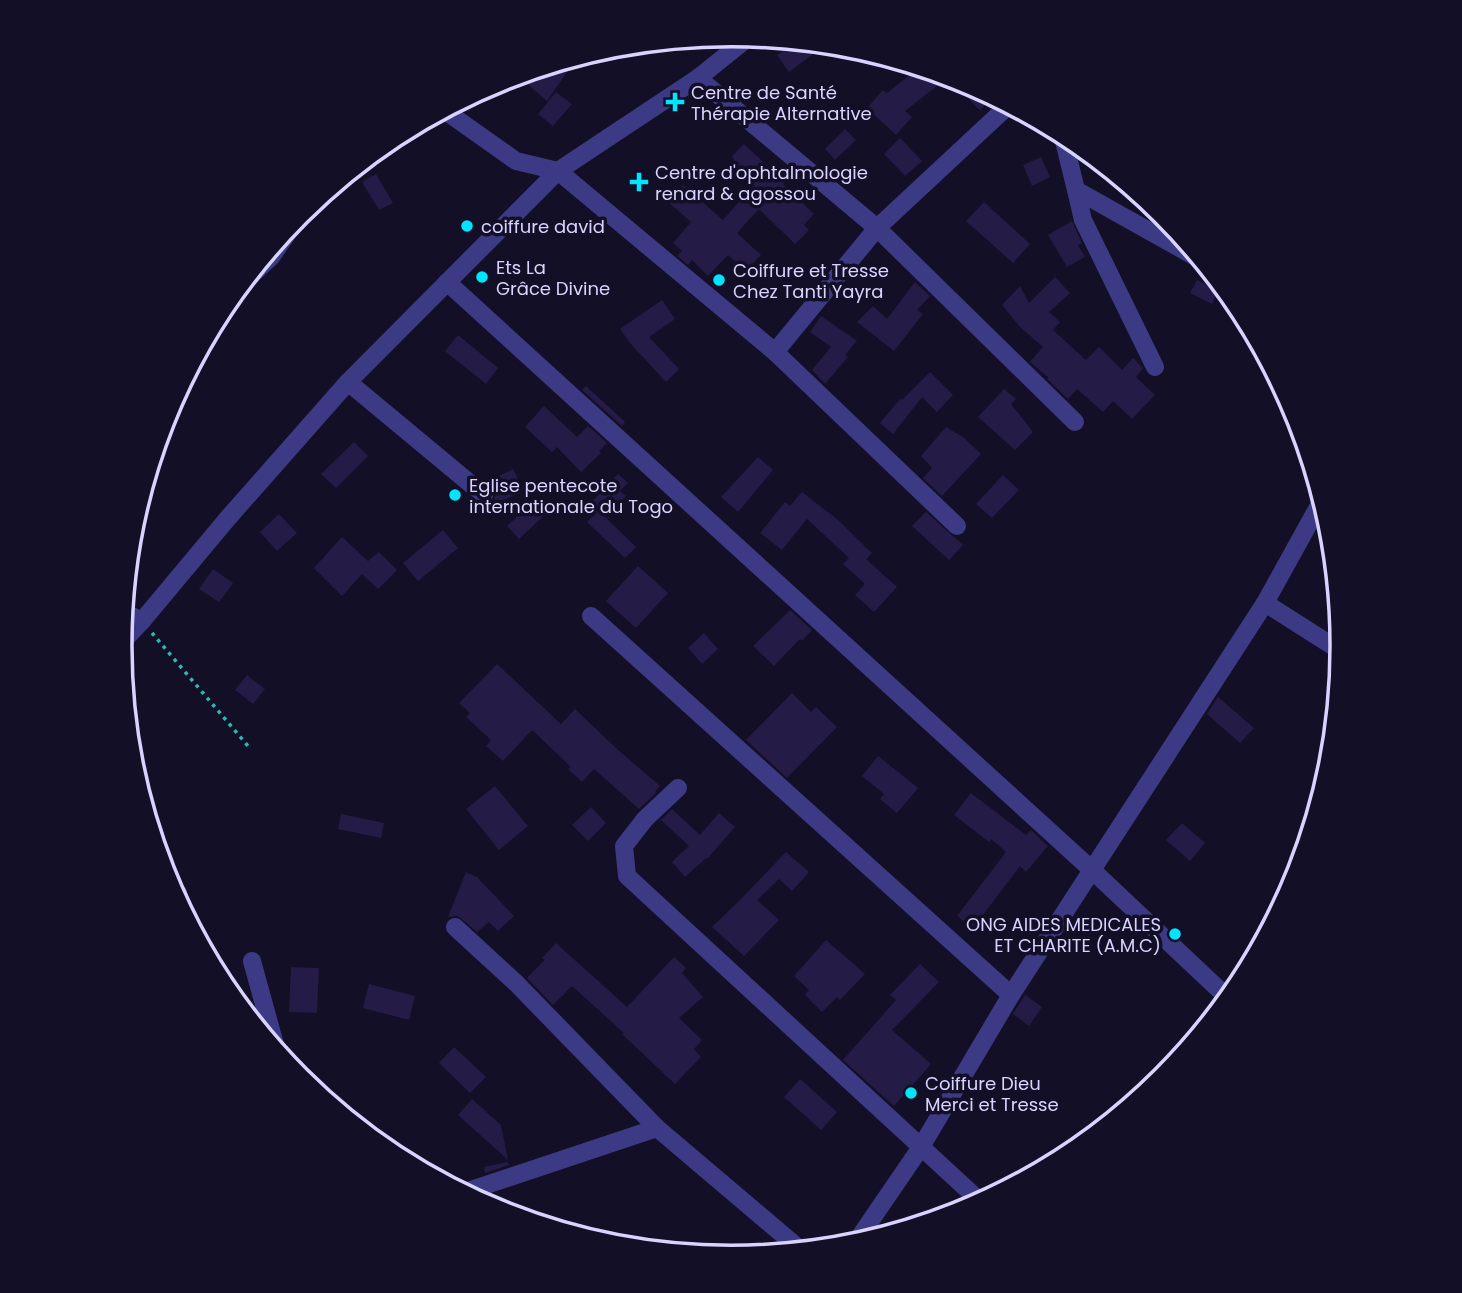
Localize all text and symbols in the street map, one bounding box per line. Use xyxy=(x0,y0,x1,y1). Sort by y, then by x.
place label: Centre de Santé Thérapie Alternative xyxy=(691,80,872,126)
marker: Centre de Santé Thérapie Alternative xyxy=(665,92,685,112)
place label: Centre d'ophtalmologie renard & agossou xyxy=(655,160,868,206)
marker: Centre d'ophtalmologie renard & agossou xyxy=(629,172,649,192)
place label: coiffure david xyxy=(481,214,605,239)
marker: coiffure david xyxy=(459,218,475,234)
place label: Ets La Grâce Divine xyxy=(496,255,610,301)
place label: Coiffure et Tresse Chez Tanti Yayra xyxy=(733,258,889,304)
marker: Ets La Grâce Divine xyxy=(474,269,490,285)
marker: Coiffure et Tresse Chez Tanti Yayra xyxy=(711,272,727,288)
place label: Eglise pentecote internationale du Togo xyxy=(469,473,673,519)
marker: Eglise pentecote internationale du Togo xyxy=(447,487,463,503)
place label: ONG AIDES MEDICALES ET CHARITE (A.M.C) xyxy=(966,912,1161,958)
marker: ONG AIDES MEDICALES ET CHARITE (A.M.C) xyxy=(1167,926,1183,942)
place label: Coiffure Dieu Merci et Tresse xyxy=(925,1071,1059,1117)
marker: Coiffure Dieu Merci et Tresse xyxy=(903,1085,919,1101)

